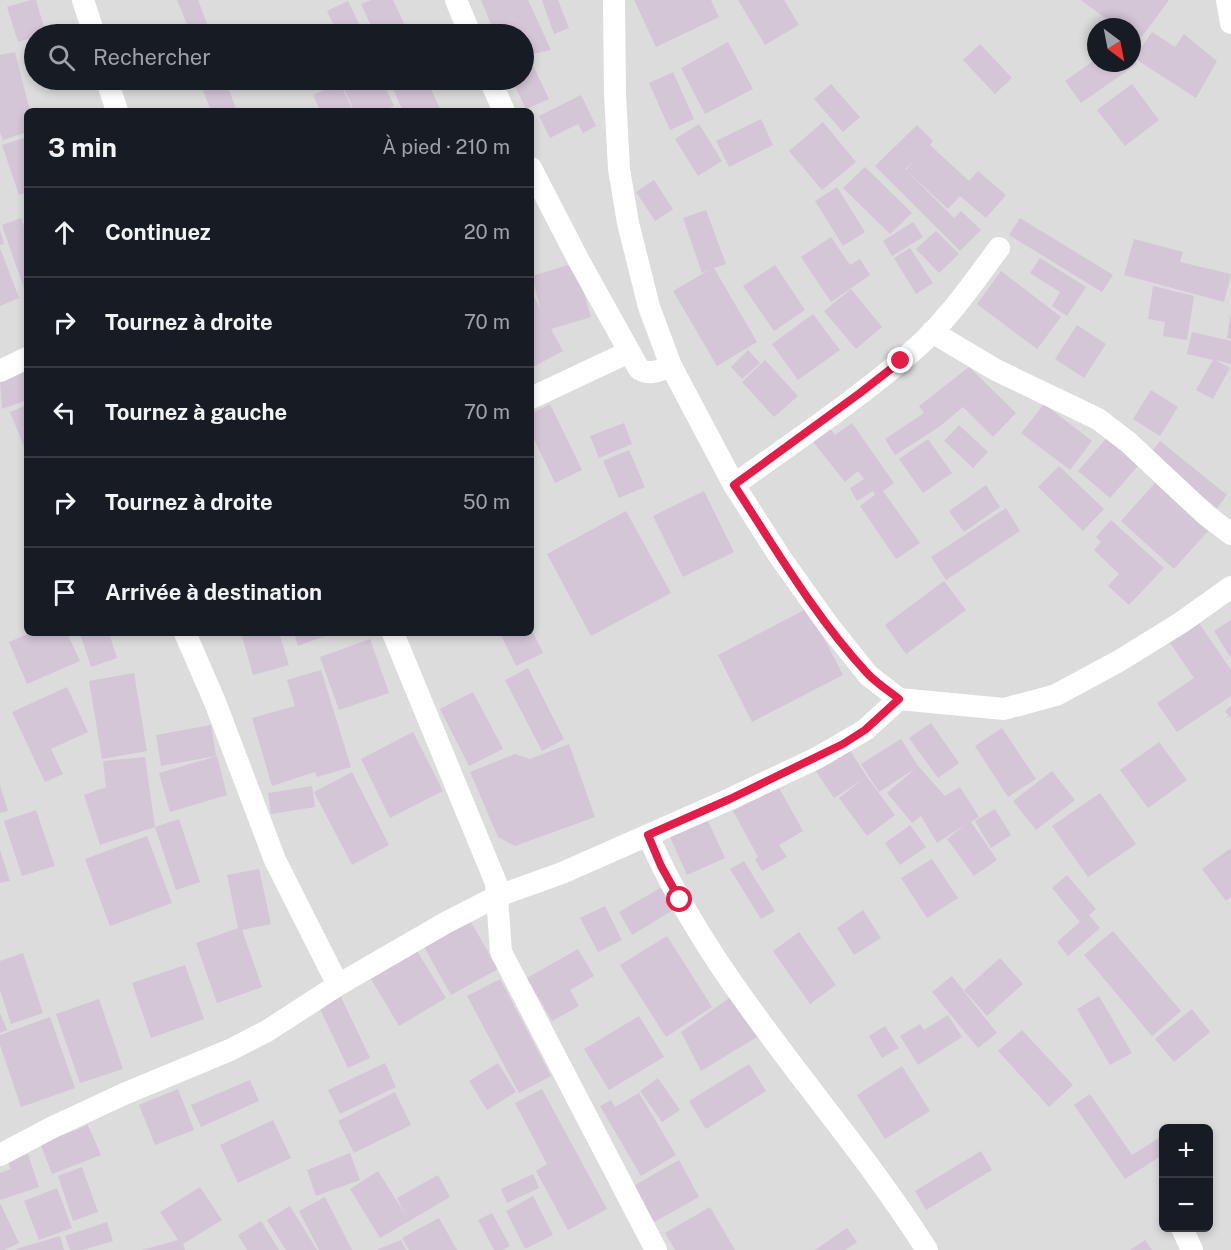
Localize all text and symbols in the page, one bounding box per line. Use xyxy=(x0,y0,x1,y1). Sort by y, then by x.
north arrow xyxy=(1087,18,1141,72)
search box xyxy=(24,24,534,90)
icon: search xyxy=(45,41,78,74)
text: Rechercher xyxy=(93,44,211,70)
text: 3 min xyxy=(48,132,117,163)
text: À pied · 210 m xyxy=(382,135,510,159)
icon: ahead xyxy=(48,216,81,249)
text: Continuez xyxy=(105,219,211,245)
text: 20 m xyxy=(464,220,510,244)
icon: right xyxy=(48,306,81,339)
text: Tournez à droite xyxy=(105,309,273,335)
text: 70 m xyxy=(464,310,510,334)
route end xyxy=(887,347,913,373)
icon: left xyxy=(48,396,81,429)
text: Tournez à gauche xyxy=(105,399,287,425)
text: 70 m xyxy=(464,400,510,424)
icon: right xyxy=(48,486,81,519)
text: Tournez à droite xyxy=(105,489,273,515)
text: 50 m xyxy=(463,490,510,514)
icon: arrive xyxy=(48,576,81,609)
text: Arrivée à destination xyxy=(105,579,322,605)
route start xyxy=(666,886,692,912)
map controls xyxy=(1159,1124,1213,1232)
button: + xyxy=(1159,1124,1213,1178)
button: − xyxy=(1159,1178,1213,1232)

